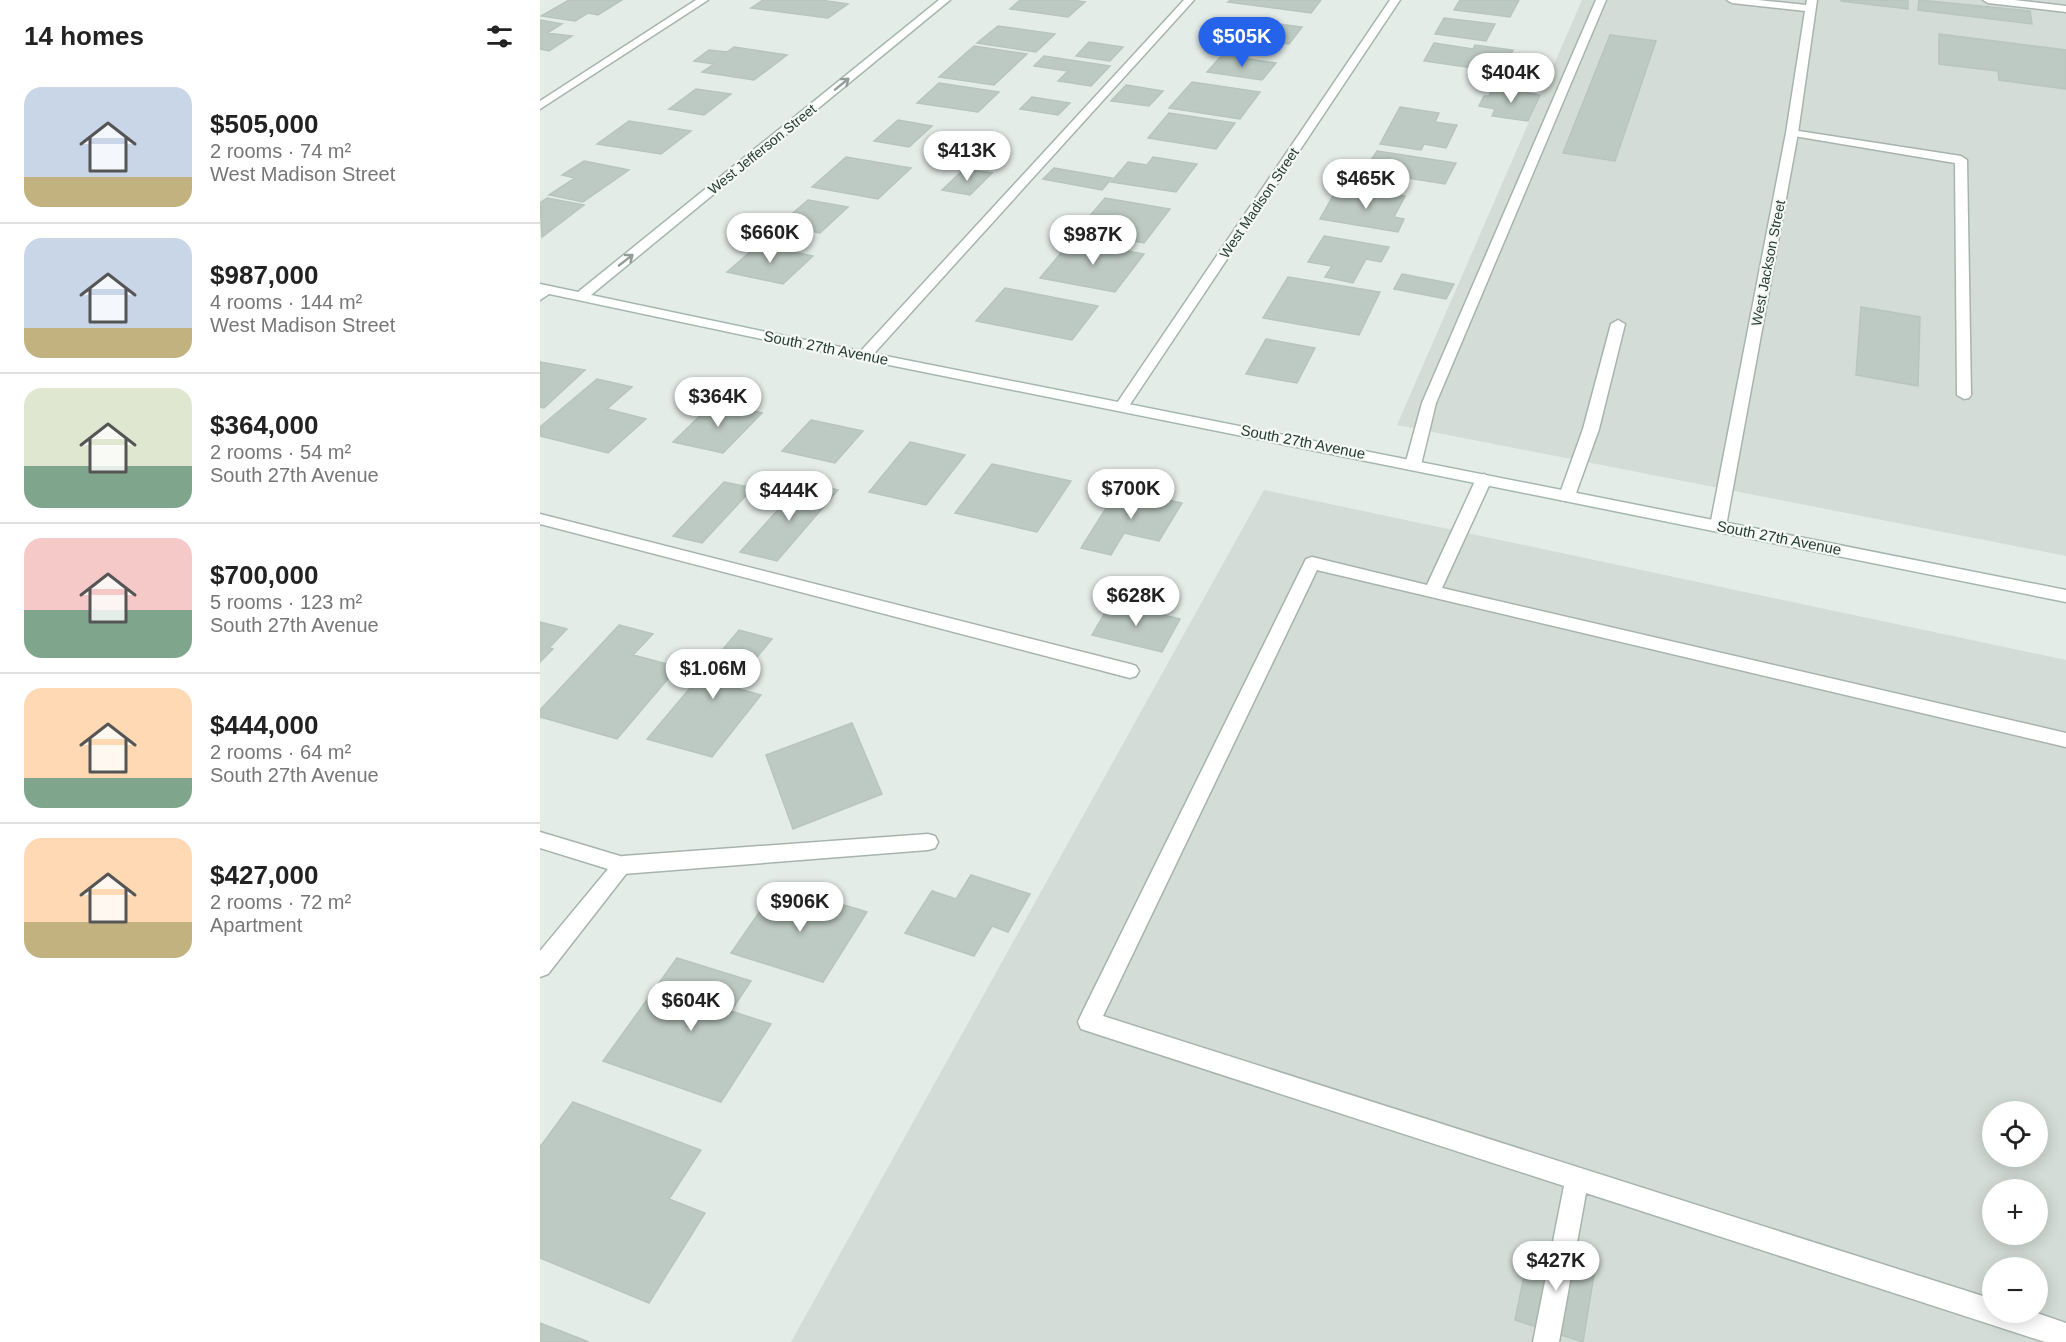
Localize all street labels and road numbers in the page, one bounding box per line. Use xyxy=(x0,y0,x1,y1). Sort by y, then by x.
street label: West Jefferson Street xyxy=(705,101,819,197)
street label: West Madison Street xyxy=(1216,145,1302,261)
street label: West Jackson Street xyxy=(1748,198,1788,327)
street label: South 27th Avenue xyxy=(762,327,890,368)
street label: South 27th Avenue xyxy=(1239,421,1367,462)
street label: South 27th Avenue xyxy=(1715,517,1843,558)

